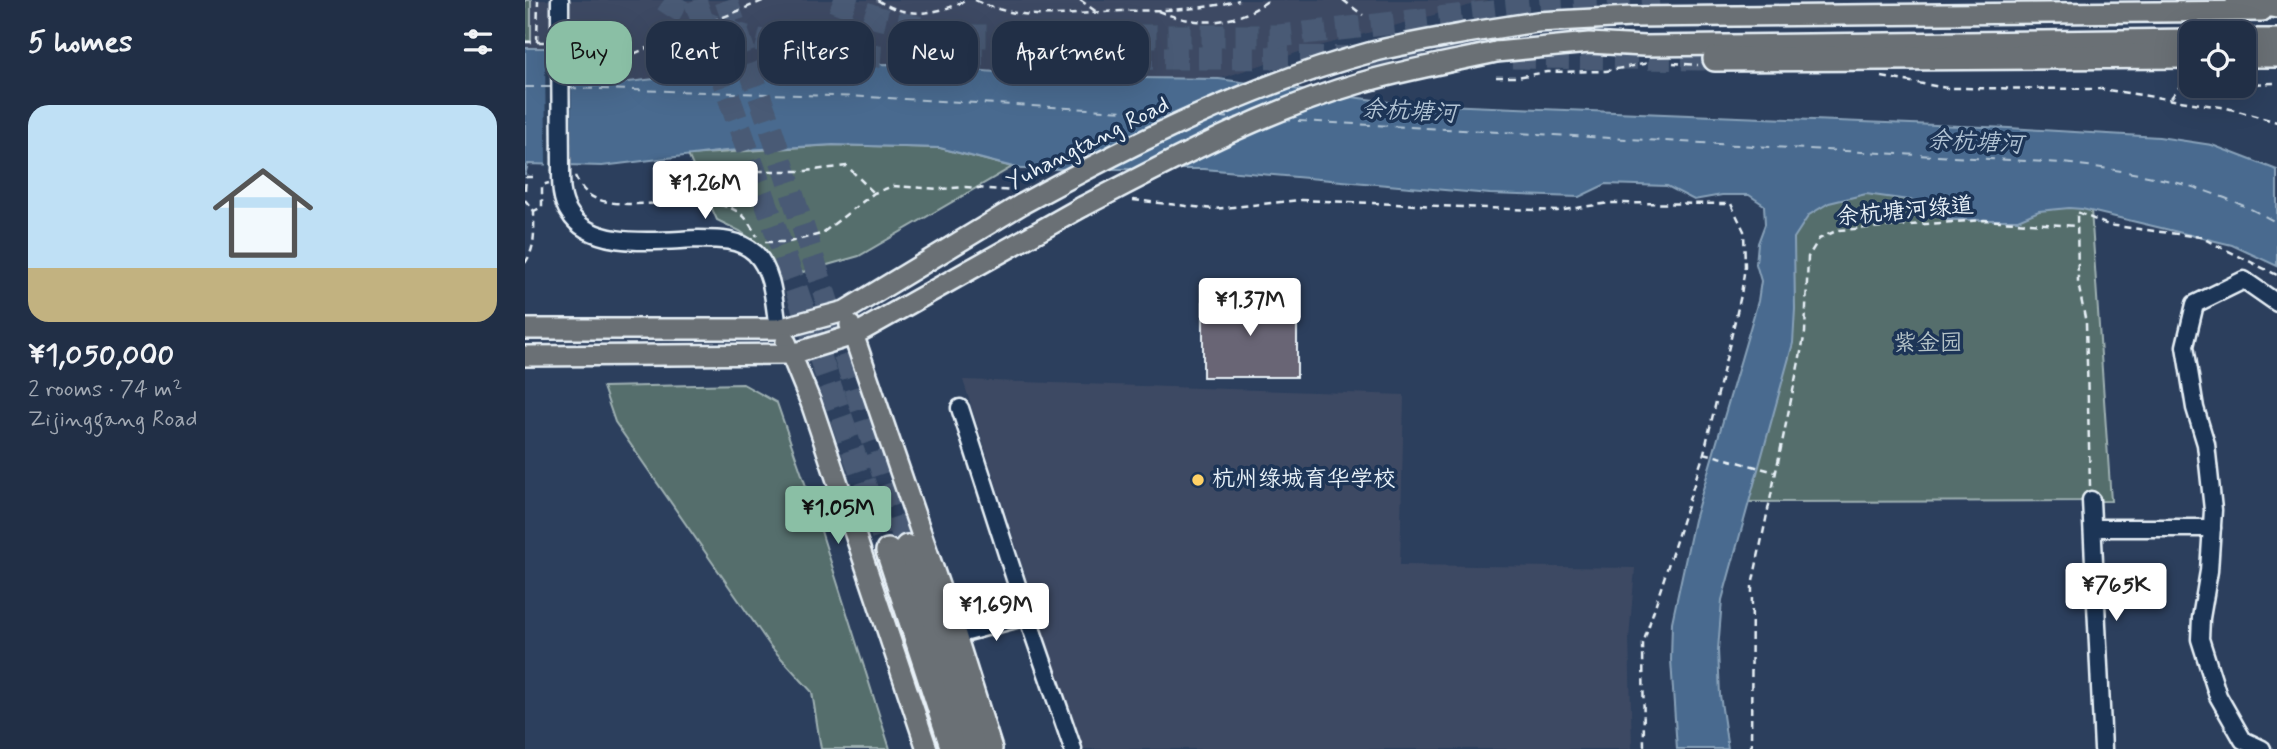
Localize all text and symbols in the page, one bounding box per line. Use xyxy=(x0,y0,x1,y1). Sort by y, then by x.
chip: Buy xyxy=(546,21,632,84)
chip: Rent xyxy=(646,21,745,84)
chip: Filters xyxy=(759,21,874,84)
chip: New xyxy=(888,21,978,84)
chip: Apartment xyxy=(992,21,1149,84)
map controls xyxy=(2179,21,2256,98)
button: locate xyxy=(2179,21,2256,98)
text: 5 homes xyxy=(28,23,133,62)
icon: filters xyxy=(459,23,497,61)
street label: Yuhangtang Road xyxy=(1002,90,1174,198)
water label: 余杭塘河 xyxy=(1360,94,1462,130)
water label: 余杭塘河 xyxy=(1926,125,2028,161)
icon: home xyxy=(200,150,326,276)
pin: ¥1.26M xyxy=(648,162,762,221)
text: ¥1.26M xyxy=(669,169,741,199)
street label: 余杭塘河绿道 xyxy=(1835,191,1975,233)
pin: ¥1.37M xyxy=(1193,278,1307,338)
text: ¥1.37M xyxy=(1215,286,1285,316)
park label: 紫金园 xyxy=(1894,329,1963,359)
text: ¥1,050,000 xyxy=(28,336,174,375)
text: 2 rooms · 74 m² xyxy=(28,375,183,405)
text: Zijinggang Road xyxy=(28,405,198,435)
place label: 杭州绿城育华学校 xyxy=(1212,465,1396,495)
marker: 杭州绿城育华学校 xyxy=(1190,472,1206,488)
pin: ¥1.05M xyxy=(781,486,895,546)
text: ¥1.05M xyxy=(801,494,875,524)
pin: ¥765K xyxy=(2067,564,2165,623)
text: ¥765K xyxy=(2082,571,2150,601)
pin: ¥1.69M xyxy=(939,584,1053,643)
text: ¥1.69M xyxy=(959,591,1033,621)

